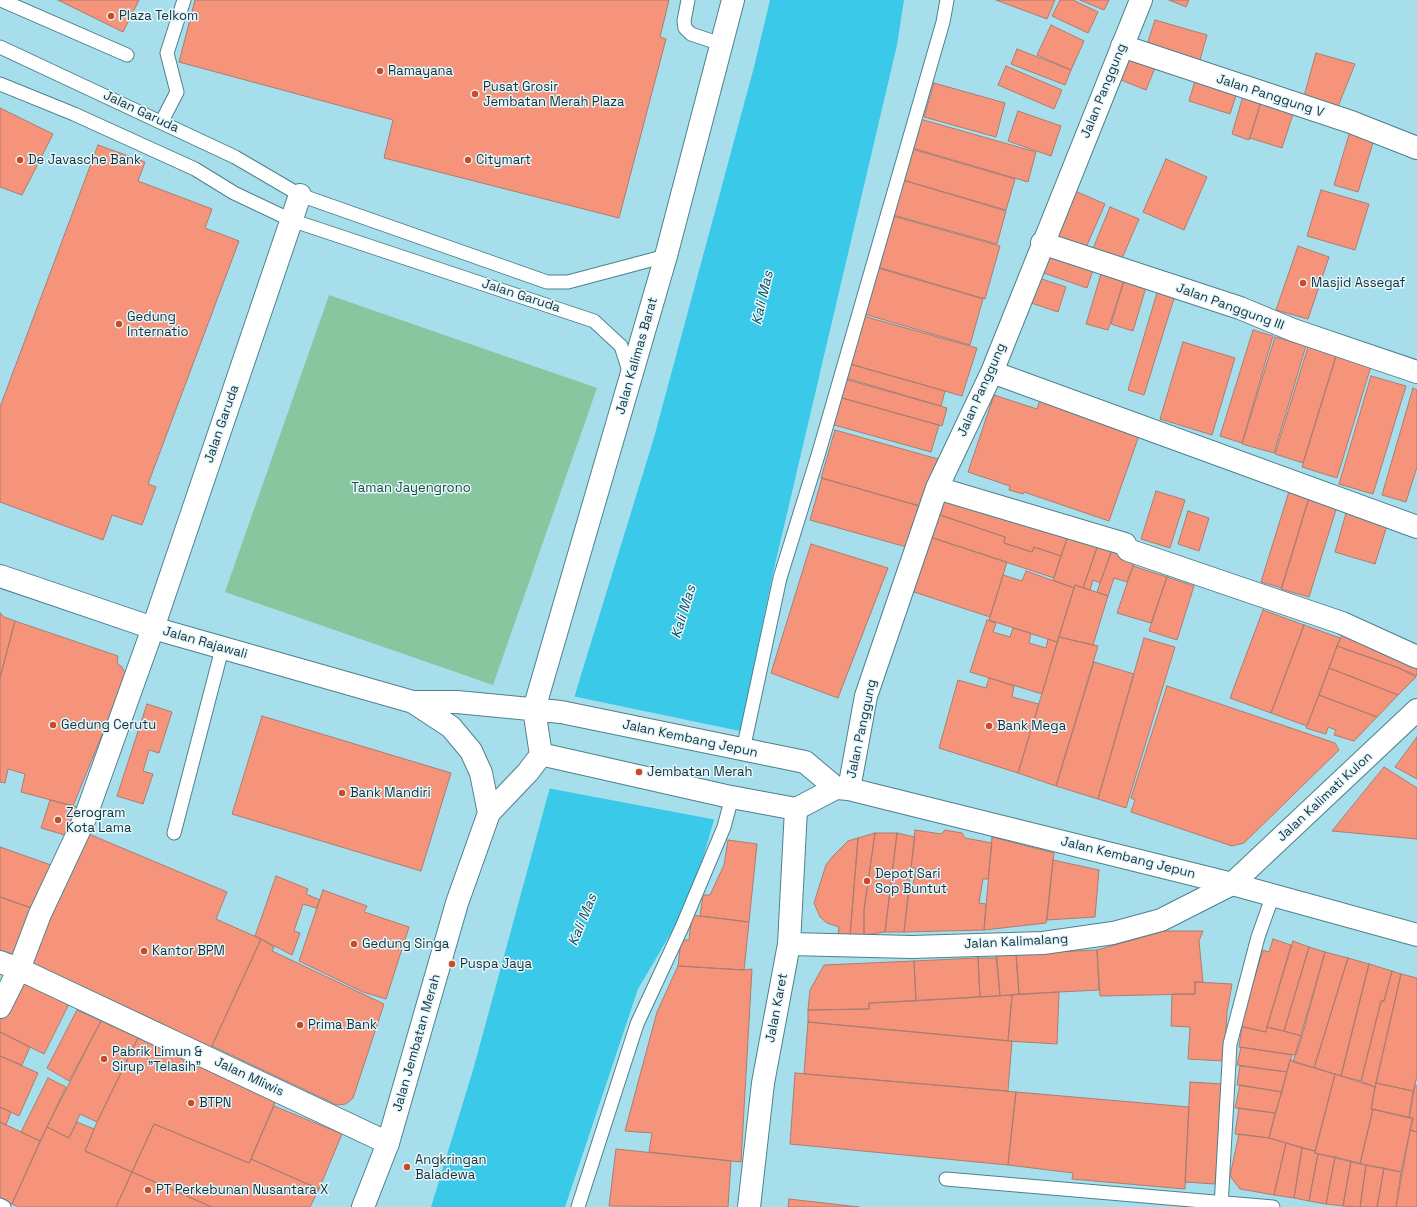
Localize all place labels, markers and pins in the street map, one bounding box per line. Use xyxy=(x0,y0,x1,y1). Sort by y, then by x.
place label: Plaza Telkom xyxy=(119,8,198,24)
marker: Plaza Telkom xyxy=(106,11,116,21)
place label: Ramayana xyxy=(388,63,453,79)
marker: Ramayana xyxy=(375,66,385,76)
place label: Pusat Grosir Jembatan Merah Plaza xyxy=(483,79,625,110)
marker: Pusat Grosir Jembatan Merah Plaza xyxy=(470,89,480,99)
place label: De Javasche Bank xyxy=(28,152,141,168)
place label: Citymart xyxy=(476,152,531,168)
marker: De Javasche Bank xyxy=(15,155,25,165)
marker: Citymart xyxy=(463,155,473,165)
place label: Masjid Assegaf xyxy=(1311,275,1405,291)
marker: Masjid Assegaf xyxy=(1298,278,1308,288)
place label: Gedung Internatio xyxy=(127,309,189,340)
marker: Gedung Internatio xyxy=(114,319,124,329)
place label: Gedung Cerutu xyxy=(61,717,156,733)
place label: Bank Mega xyxy=(997,718,1066,734)
marker: Gedung Cerutu xyxy=(48,720,58,730)
marker: Bank Mega xyxy=(984,721,994,731)
place label: Jembatan Merah xyxy=(647,764,752,780)
marker: Jembatan Merah xyxy=(634,767,644,777)
place label: Bank Mandiri xyxy=(350,785,431,801)
marker: Bank Mandiri xyxy=(337,788,347,798)
place label: Zerogram Kota Lama xyxy=(66,805,131,836)
marker: Zerogram Kota Lama xyxy=(53,815,63,825)
place label: Depot Sari Sop Buntut xyxy=(875,866,947,897)
marker: Depot Sari Sop Buntut xyxy=(862,876,872,886)
place label: Gedung Singa xyxy=(362,936,449,952)
marker: Gedung Singa xyxy=(349,939,359,949)
place label: Kantor BPM xyxy=(152,943,225,959)
marker: Kantor BPM xyxy=(139,946,149,956)
place label: Puspa Jaya xyxy=(460,956,532,972)
marker: Puspa Jaya xyxy=(447,959,457,969)
place label: Prima Bank xyxy=(308,1017,377,1033)
marker: Prima Bank xyxy=(295,1020,305,1030)
place label: Pabrik Limun & Sirup "Telasih" xyxy=(112,1044,202,1075)
marker: Pabrik Limun & Sirup "Telasih" xyxy=(99,1054,109,1064)
place label: BTPN xyxy=(199,1095,231,1111)
marker: BTPN xyxy=(186,1098,196,1108)
place label: Angkringan Baladewa xyxy=(415,1152,486,1183)
marker: Angkringan Baladewa xyxy=(402,1162,412,1172)
place label: PT Perkebunan Nusantara X xyxy=(156,1182,328,1198)
marker: PT Perkebunan Nusantara X xyxy=(143,1185,153,1195)

